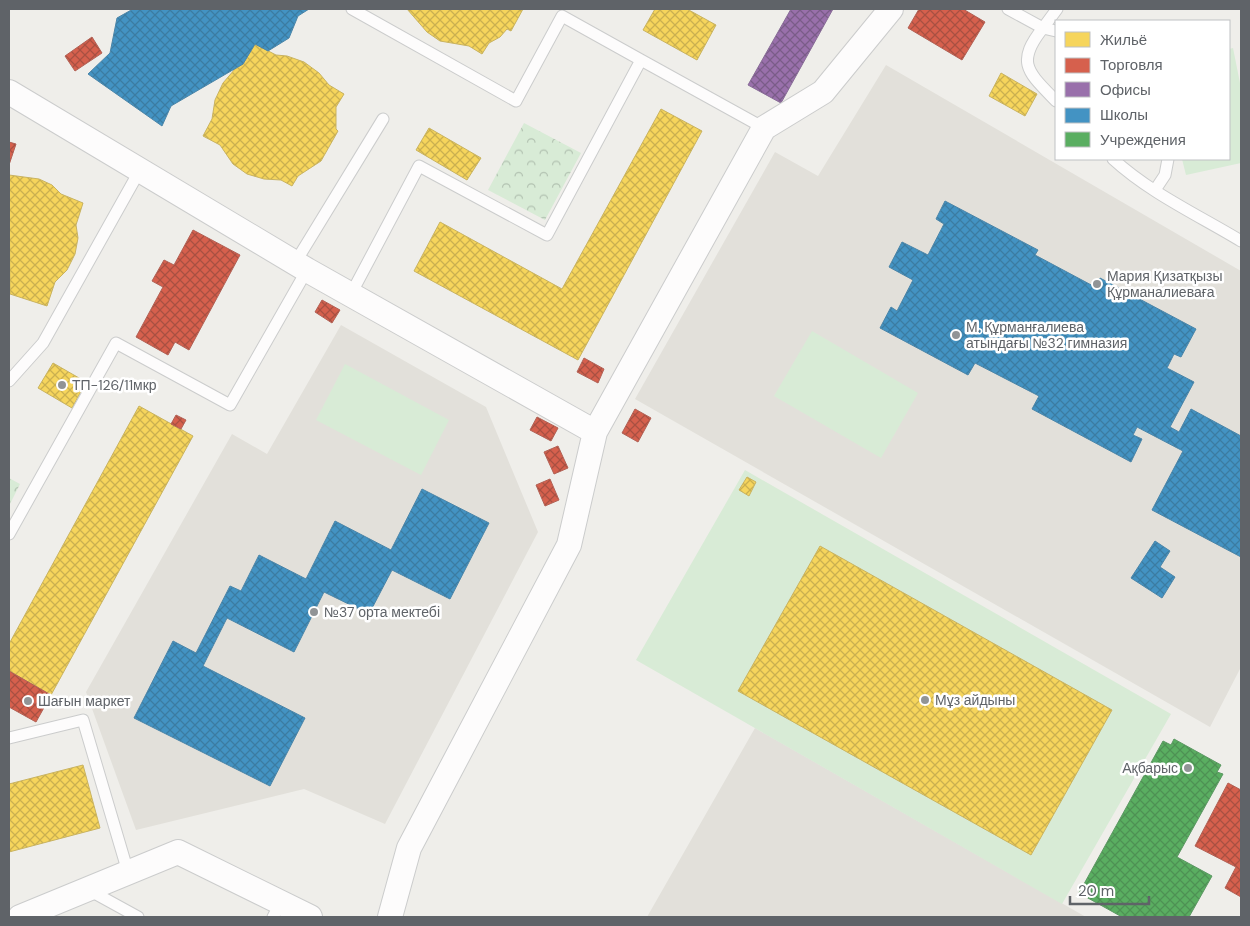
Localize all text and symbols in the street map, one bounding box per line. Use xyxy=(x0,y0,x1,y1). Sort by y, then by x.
legend xyxy=(1055,20,1230,160)
text: Жильё xyxy=(1100,30,1147,50)
text: Торговля xyxy=(1100,55,1163,75)
text: Офисы xyxy=(1100,80,1151,100)
text: Школы xyxy=(1100,105,1148,125)
text: Учреждения xyxy=(1100,130,1186,150)
place label: Мария Қизатқызы Құрманалиеваға xyxy=(1107,267,1222,301)
marker: Мария Қизатқызы Құрманалиеваға xyxy=(1091,278,1103,290)
place label: М. Құрманғалиева атындағы №32 гимназия xyxy=(966,318,1127,352)
marker: М. Құрманғалиева атындағы №32 гимназия xyxy=(950,329,962,341)
place label: ТП-126/11мкр xyxy=(72,376,157,394)
marker: ТП-126/11мкр xyxy=(56,379,68,391)
place label: №37 орта мектебі xyxy=(324,603,440,621)
marker: №37 орта мектебі xyxy=(308,606,320,618)
place label: Мұз айдыны xyxy=(935,691,1015,709)
place label: Шағын маркет xyxy=(38,692,131,710)
marker: Мұз айдыны xyxy=(919,694,931,706)
marker: Шағын маркет xyxy=(22,695,34,707)
place label: Ақбарыс xyxy=(1122,759,1178,777)
marker: Ақбарыс xyxy=(1182,762,1194,774)
scale bar xyxy=(1070,874,1149,906)
text: 20 m xyxy=(1078,881,1114,901)

